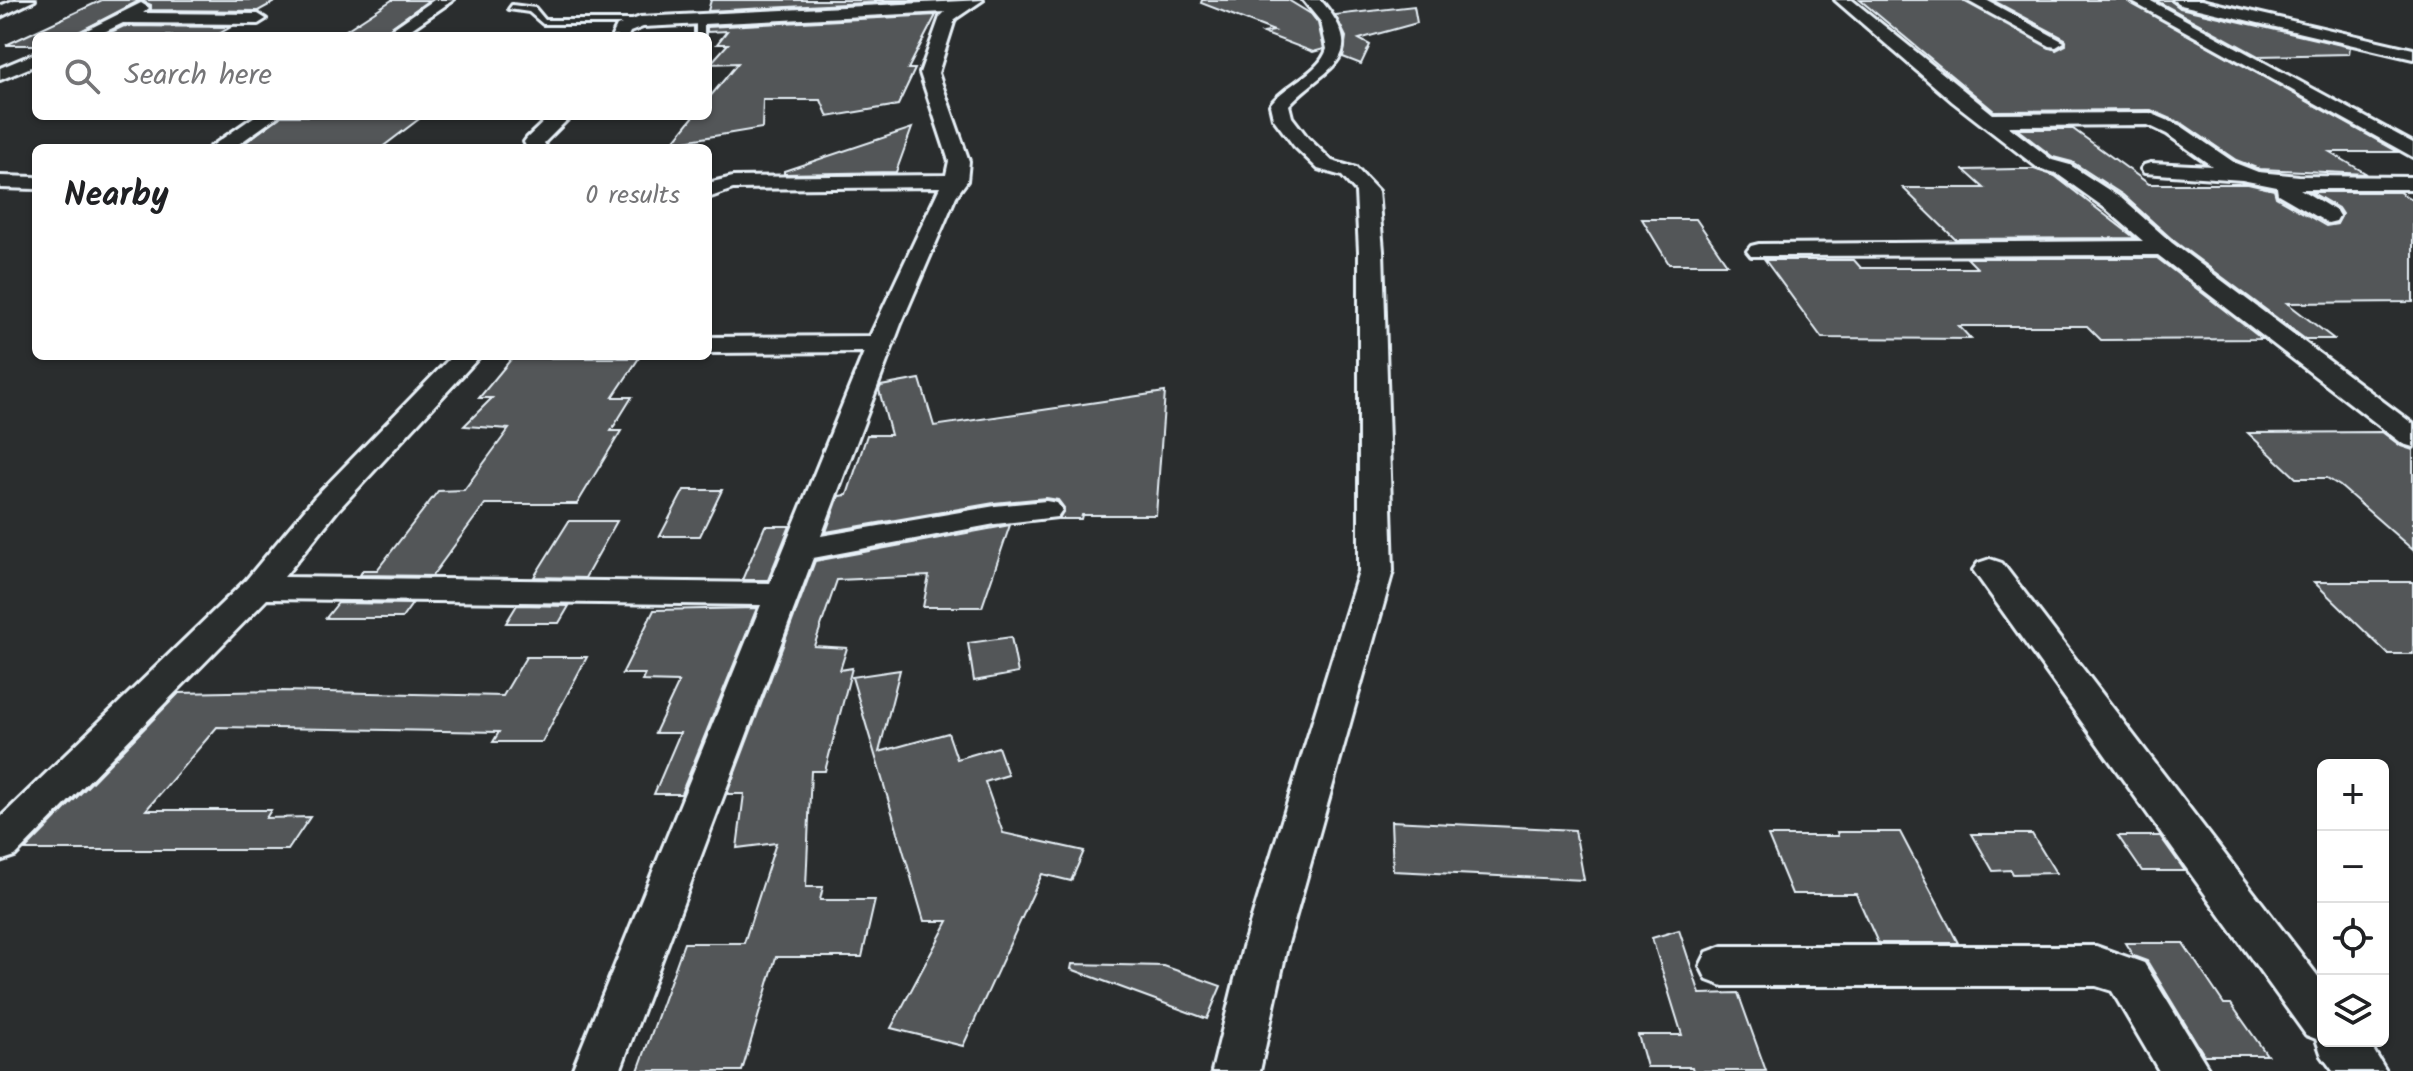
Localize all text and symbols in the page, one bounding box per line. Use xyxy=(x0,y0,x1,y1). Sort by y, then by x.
search box xyxy=(32,32,712,120)
text: Search here xyxy=(124,52,272,100)
icon: search xyxy=(60,54,104,98)
text: Nearby xyxy=(64,169,169,223)
text: 0 results xyxy=(585,175,680,217)
map controls xyxy=(2317,759,2389,1047)
button: + xyxy=(2317,759,2389,831)
button: − xyxy=(2317,831,2389,903)
button: locate xyxy=(2317,903,2389,975)
button: layers xyxy=(2317,975,2389,1047)

